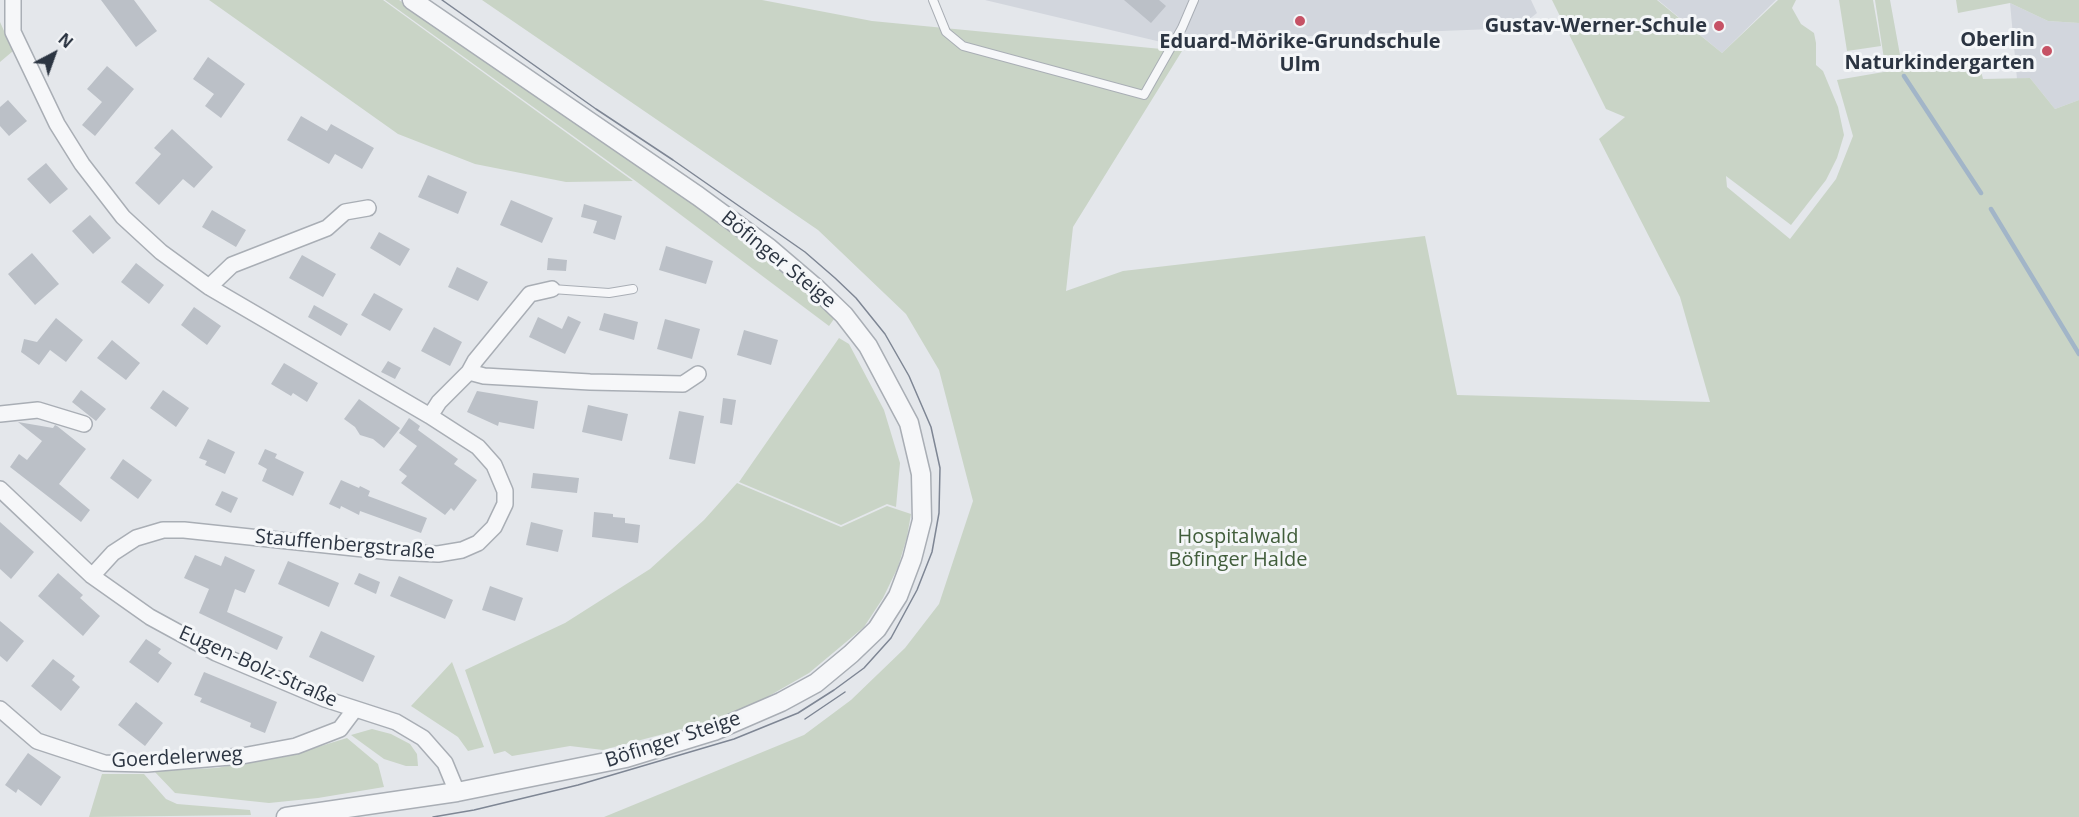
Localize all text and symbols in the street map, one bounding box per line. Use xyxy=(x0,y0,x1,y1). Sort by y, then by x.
marker: Eduard-Mörike-Grundschule Ulm xyxy=(1293,14,1307,28)
place label: Gustav-Werner-Schule xyxy=(1485,14,1707,38)
marker: Gustav-Werner-Schule xyxy=(1712,19,1726,33)
north arrow xyxy=(24,24,84,84)
text: N xyxy=(54,28,78,53)
place label: Oberlin Naturkindergarten xyxy=(1844,28,2035,75)
place label: Eduard-Mörike-Grundschule Ulm xyxy=(1159,30,1441,77)
marker: Oberlin Naturkindergarten xyxy=(2040,44,2054,58)
street label: Böfinger Steige xyxy=(716,206,840,314)
street label: Stauffenbergstraße xyxy=(254,525,436,565)
park label: Hospitalwald Böfinger Halde xyxy=(1169,525,1307,572)
street label: Eugen-Bolz-Straße xyxy=(175,621,341,713)
street label: Böfinger Steige xyxy=(602,707,744,773)
street label: Goerdelerweg xyxy=(111,743,243,773)

